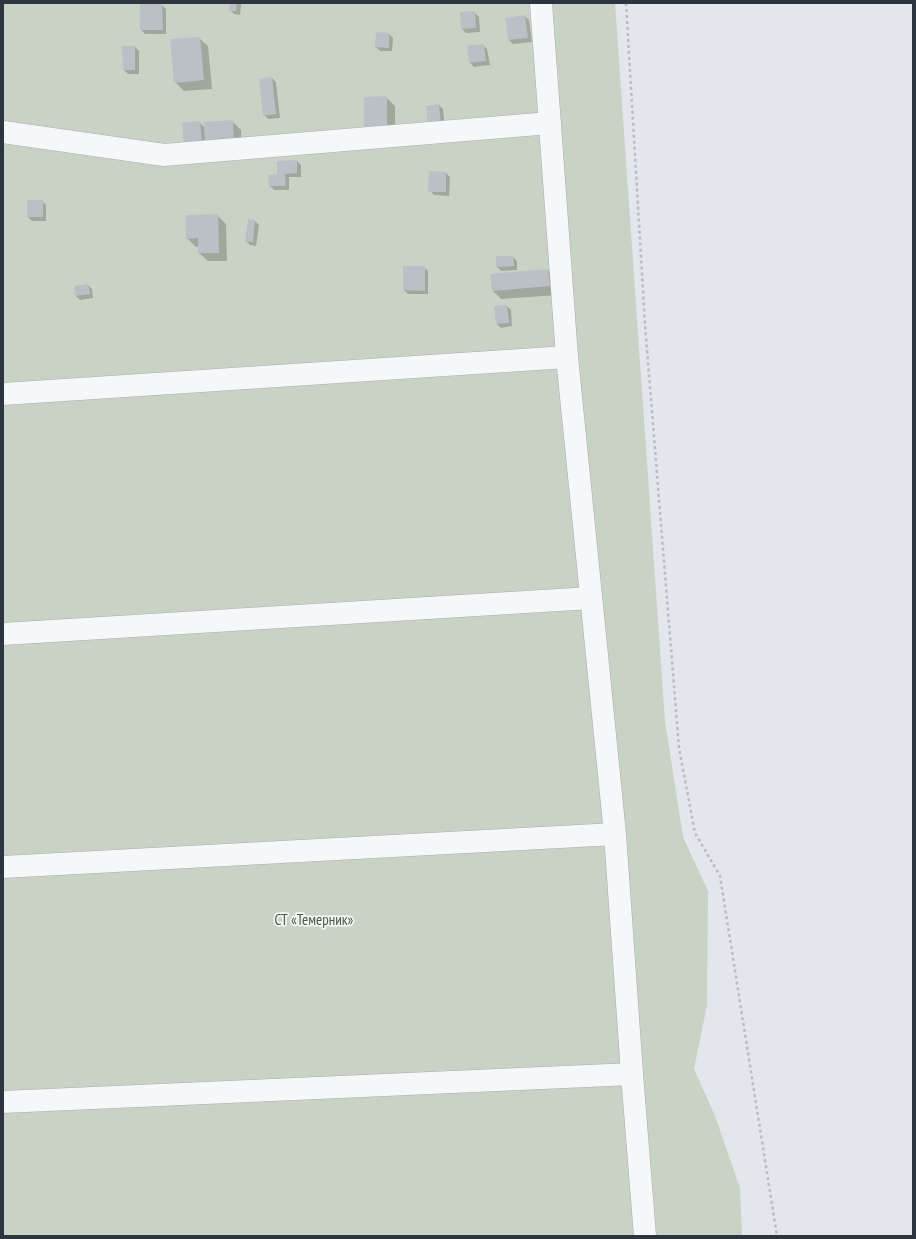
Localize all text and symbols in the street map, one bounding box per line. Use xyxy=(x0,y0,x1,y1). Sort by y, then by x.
park label: СТ «Темерник» xyxy=(275,912,353,930)

